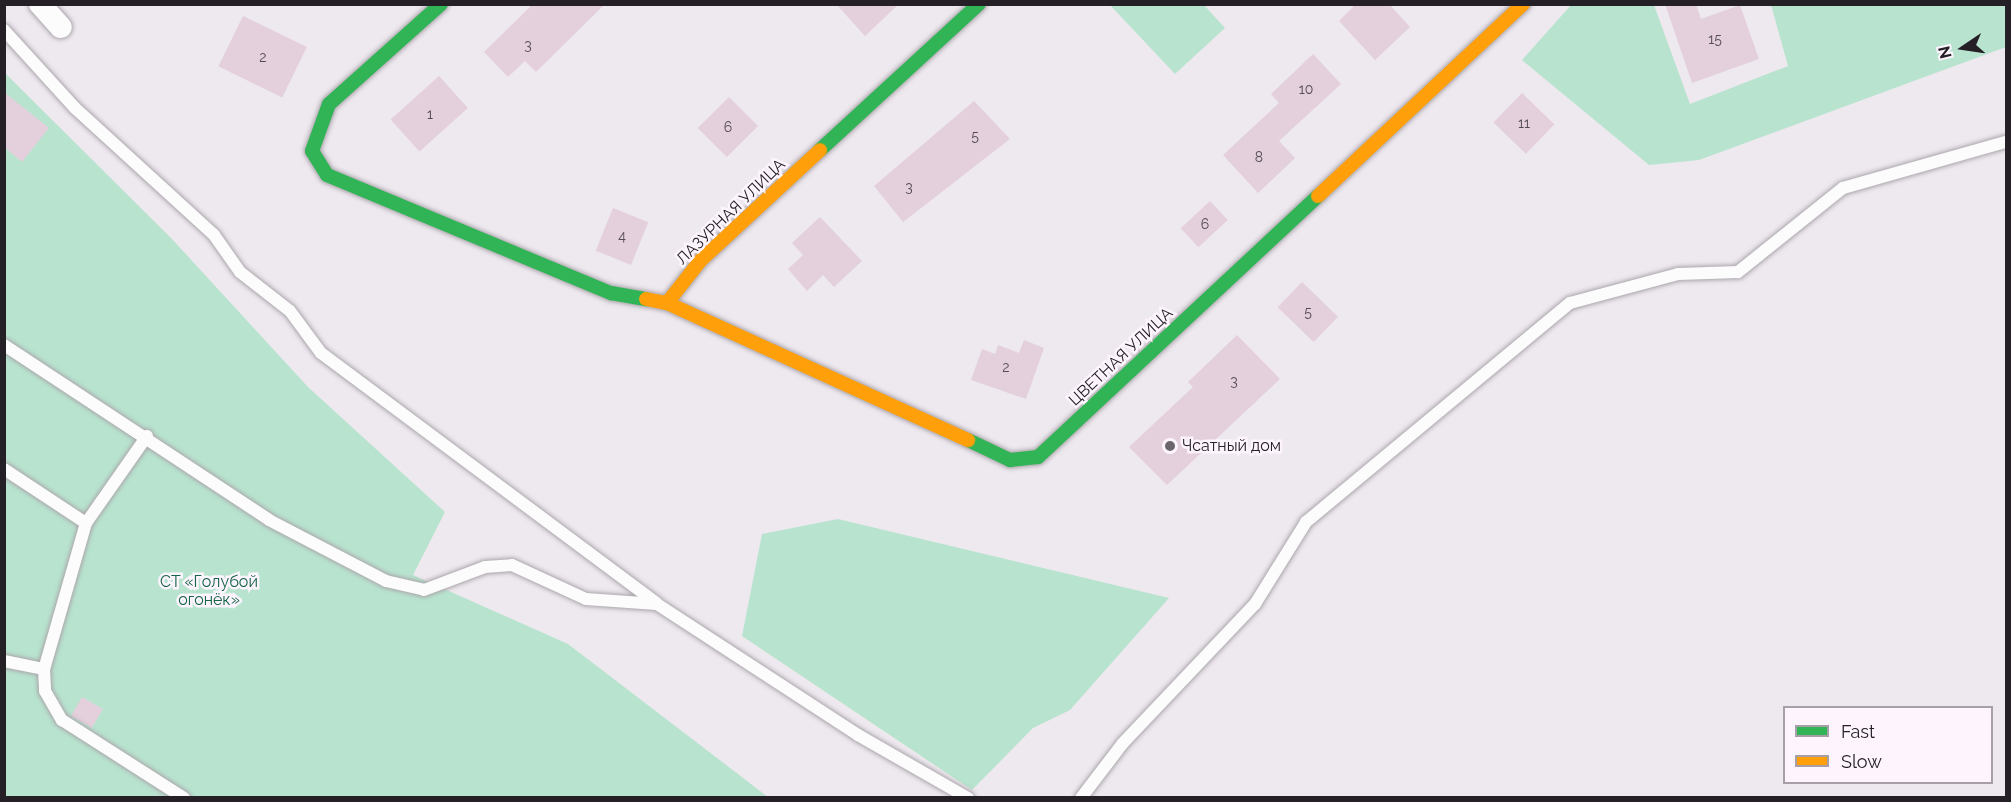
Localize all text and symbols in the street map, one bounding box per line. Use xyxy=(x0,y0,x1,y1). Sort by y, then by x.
north arrow xyxy=(1933,18,1993,78)
house number: 15 xyxy=(1708,31,1722,47)
house number: 3 xyxy=(524,37,532,53)
text: N xyxy=(1934,44,1956,60)
house number: 2 xyxy=(259,49,267,65)
house number: 10 xyxy=(1299,81,1313,97)
house number: 1 xyxy=(427,106,433,122)
house number: 11 xyxy=(1518,115,1530,131)
house number: 6 xyxy=(724,119,732,135)
house number: 5 xyxy=(971,128,979,144)
house number: 8 xyxy=(1255,149,1263,165)
street label: ЛАЗУРНАЯ УЛИЦА xyxy=(673,155,789,269)
house number: 3 xyxy=(905,179,913,195)
house number: 6 xyxy=(1201,216,1209,232)
house number: 4 xyxy=(618,228,626,244)
street label: ЦВЕТНАЯ УЛИЦА xyxy=(1065,304,1177,410)
house number: 5 xyxy=(1304,304,1312,320)
house number: 2 xyxy=(1002,359,1010,375)
house number: 3 xyxy=(1230,373,1238,389)
place label: Чсатный дом xyxy=(1182,436,1281,456)
marker: Чсатный дом xyxy=(1163,439,1177,453)
park label: СТ «Голубой огонёк» xyxy=(160,572,258,610)
legend xyxy=(1783,706,1993,784)
text: Fast xyxy=(1841,721,1875,742)
text: Slow xyxy=(1841,751,1882,772)

